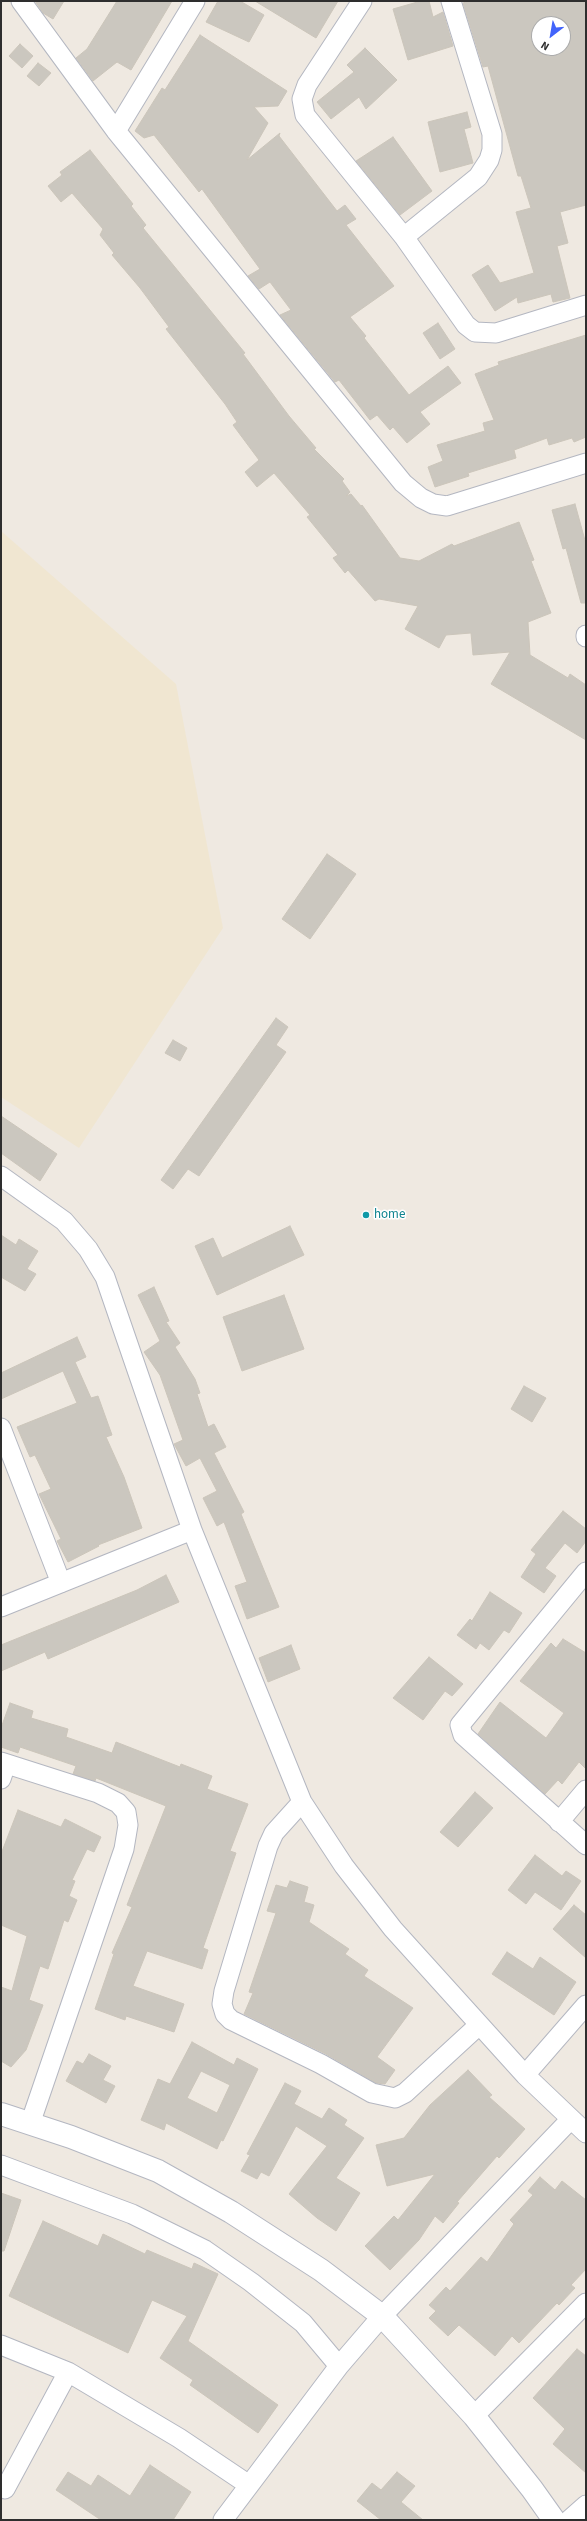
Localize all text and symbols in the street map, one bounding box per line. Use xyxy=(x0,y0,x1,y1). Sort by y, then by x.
north arrow xyxy=(531,16,571,56)
text: N xyxy=(538,38,552,54)
place label: home xyxy=(374,1207,405,1223)
marker: home xyxy=(361,1210,371,1220)

